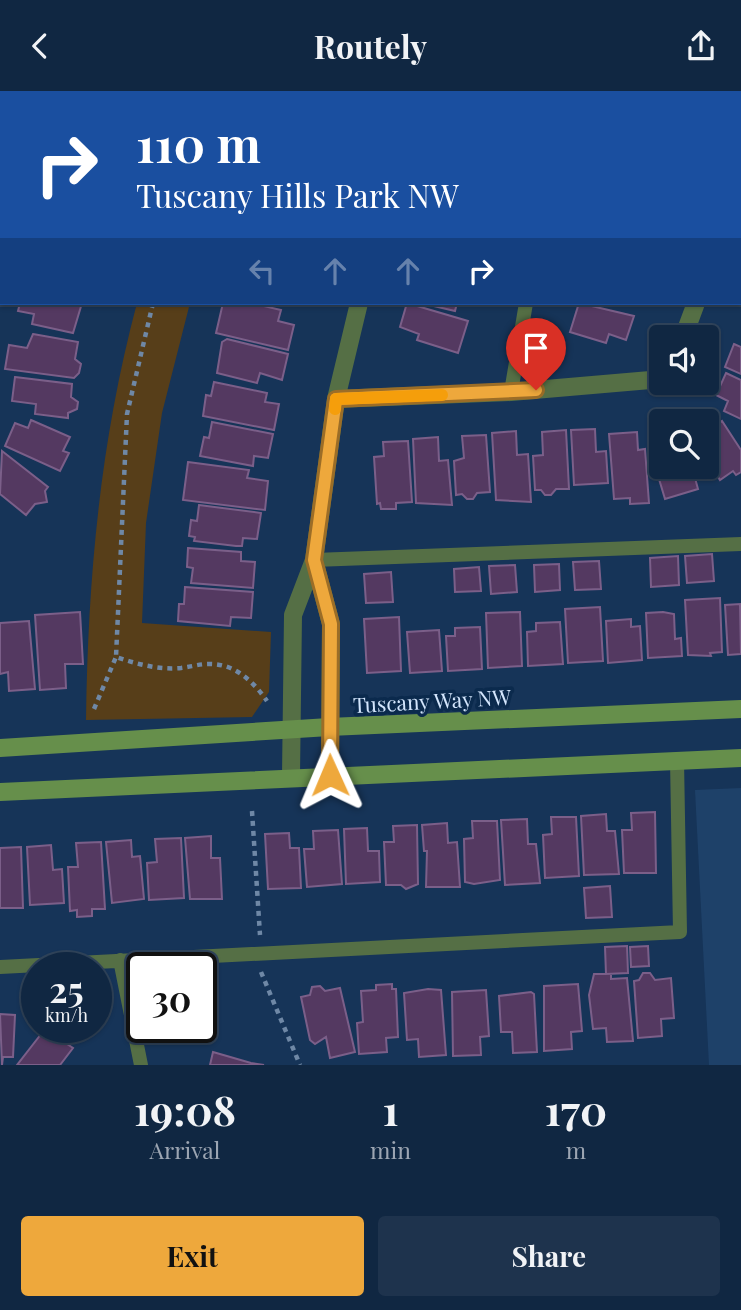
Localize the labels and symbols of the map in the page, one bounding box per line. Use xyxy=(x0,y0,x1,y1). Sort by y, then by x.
pin xyxy=(506,318,566,390)
street label: Tuscany Way NW xyxy=(352,682,513,718)
position arrow xyxy=(293,738,367,812)
speed limit sign: 30 xyxy=(126,952,217,1043)

